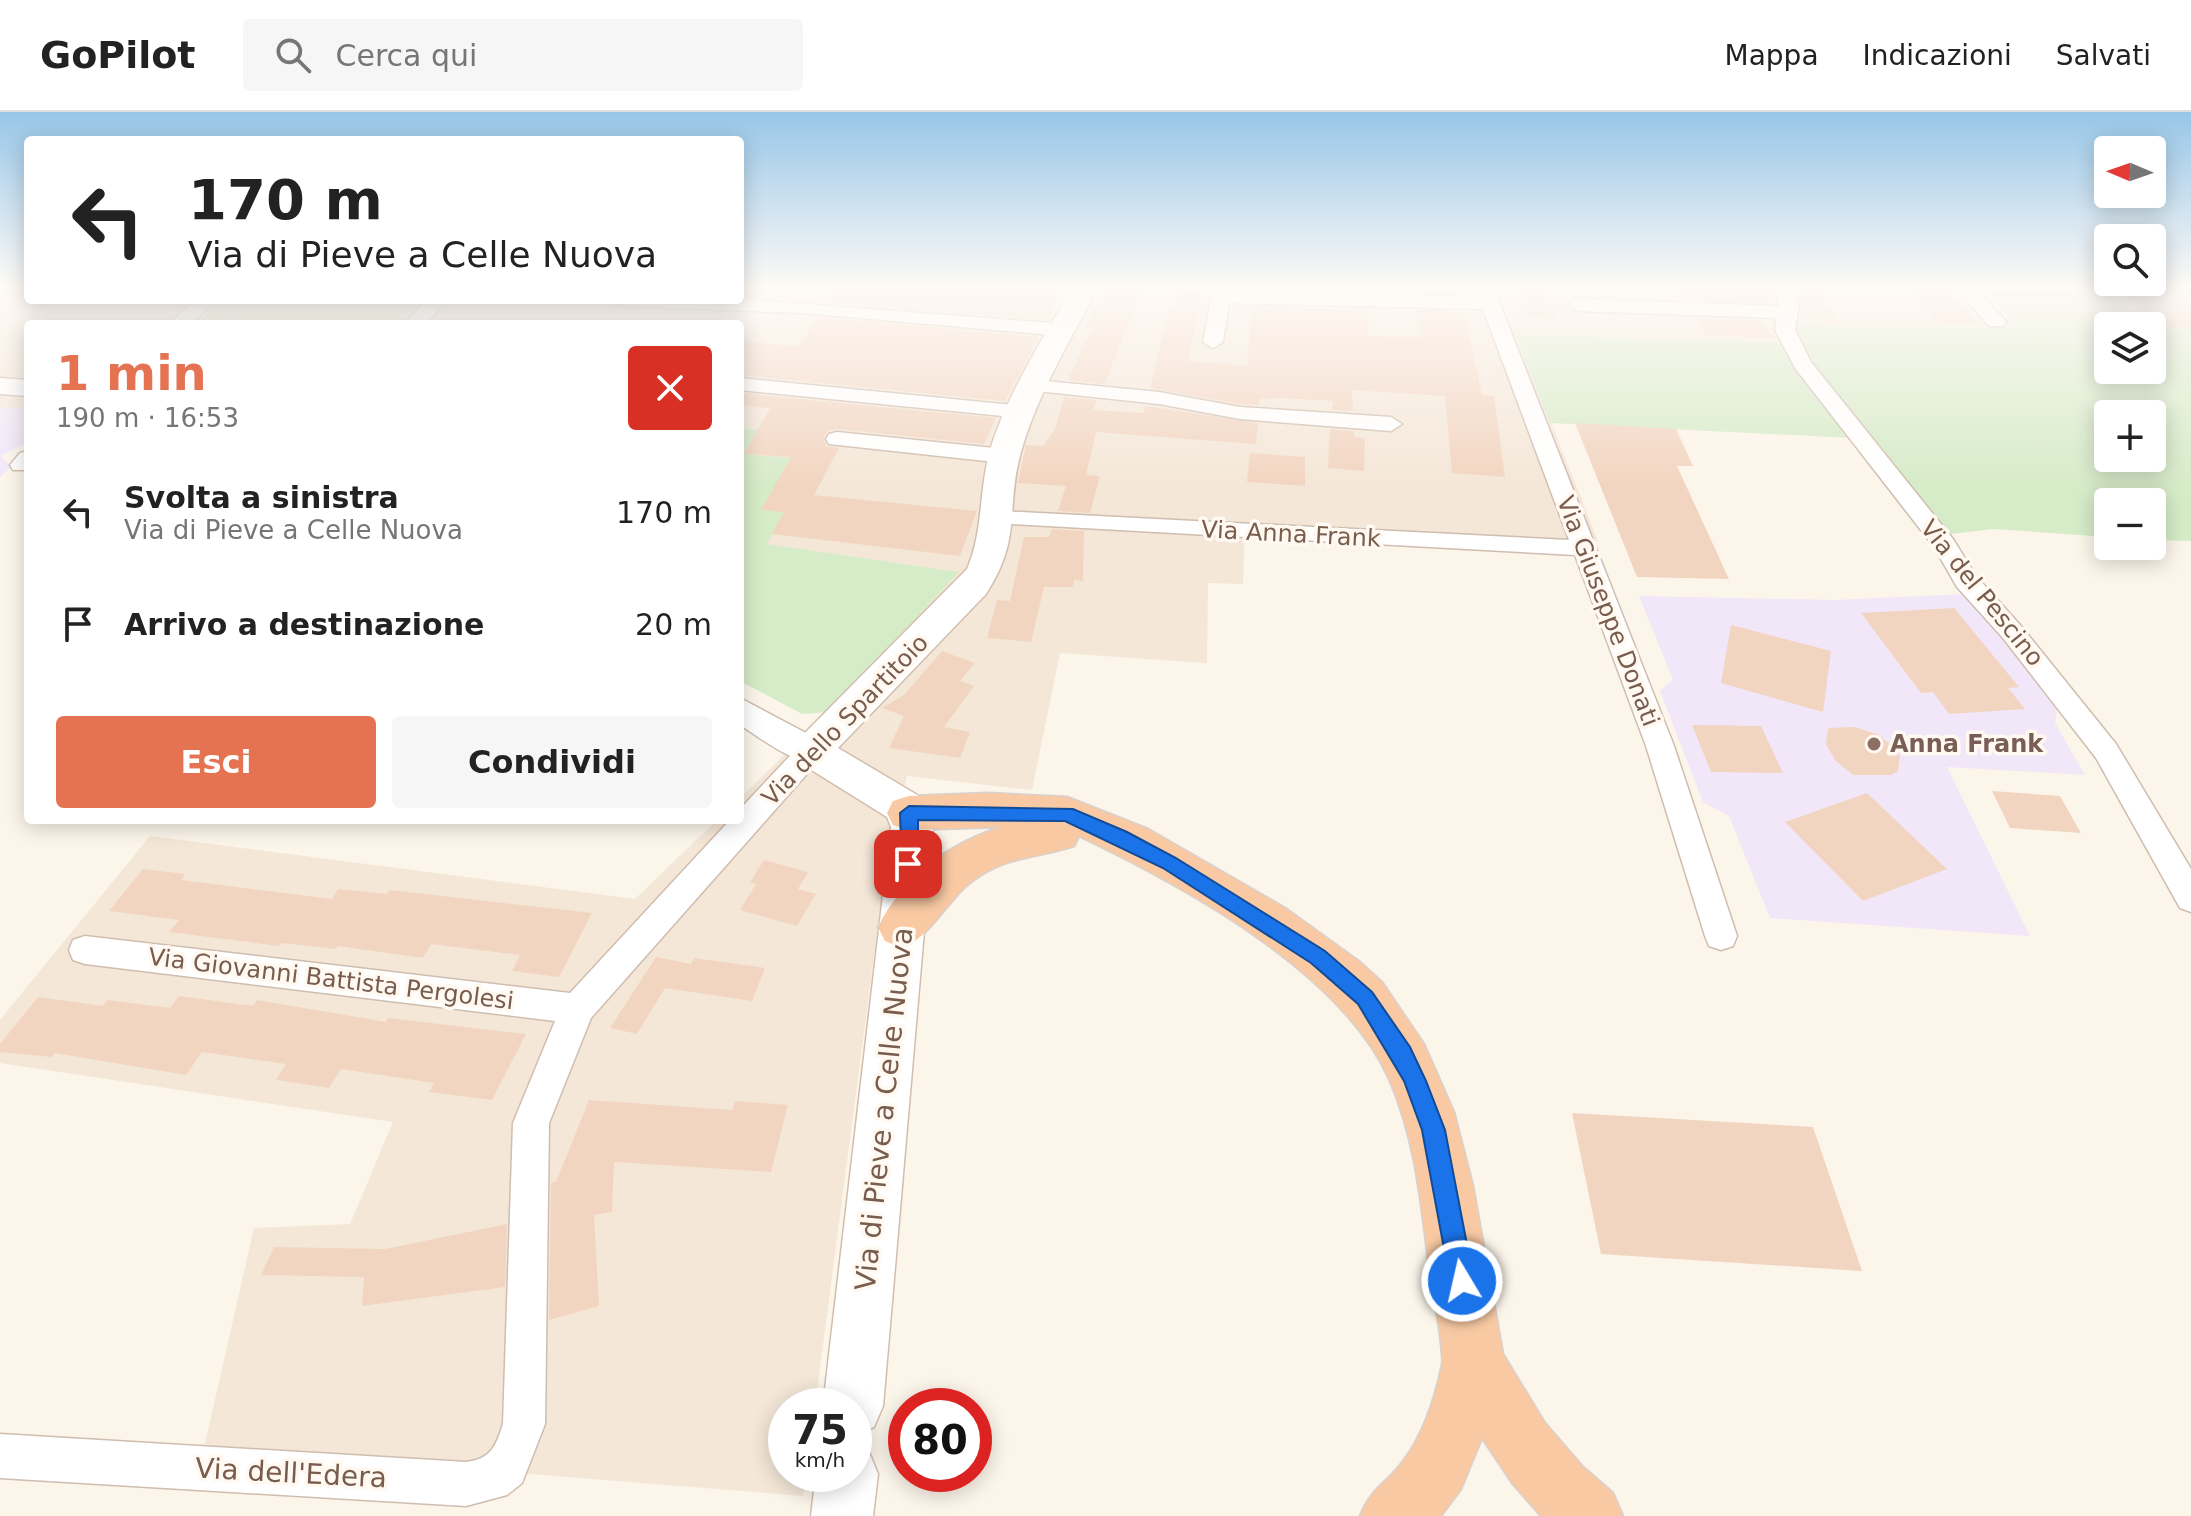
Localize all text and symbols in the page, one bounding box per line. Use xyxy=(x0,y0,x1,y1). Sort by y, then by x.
search box xyxy=(243,19,803,91)
text: GoPilot xyxy=(40,33,195,77)
icon: search xyxy=(271,33,315,77)
text: Cerca qui xyxy=(335,38,477,73)
text: Mappa xyxy=(1725,39,1819,72)
text: Indicazioni xyxy=(1863,39,2012,72)
text: Salvati xyxy=(2056,39,2151,72)
north arrow xyxy=(2094,136,2166,208)
map controls xyxy=(2094,136,2166,560)
text: 170 m xyxy=(188,167,383,232)
icon: left xyxy=(56,168,160,272)
button: search xyxy=(2094,224,2166,296)
text: Via di Pieve a Celle Nuova xyxy=(188,234,657,275)
button: layers xyxy=(2094,312,2166,384)
text: 1 min xyxy=(56,345,207,401)
button: close xyxy=(628,346,712,430)
button: + xyxy=(2094,400,2166,472)
text: 190 m · 16:53 xyxy=(56,403,239,433)
text: Svolta a sinistra xyxy=(124,480,399,515)
button: − xyxy=(2094,488,2166,560)
icon: left xyxy=(56,490,100,534)
street label: Via Giuseppe Donati xyxy=(1551,492,1665,730)
text: 170 m xyxy=(616,495,712,530)
street label: Via del Pescino xyxy=(1915,514,2049,672)
text: Via di Pieve a Celle Nuova xyxy=(124,515,463,545)
street label: Via Anna Frank xyxy=(1200,515,1382,553)
icon: arrive xyxy=(56,602,100,646)
text: Arrivo a destinazione xyxy=(124,607,484,642)
text: 20 m xyxy=(635,607,712,642)
street label: Via dello Spartitoio xyxy=(756,629,934,811)
button: Esci xyxy=(56,716,376,808)
button: Condividi xyxy=(392,716,712,808)
place label: Anna Frank xyxy=(1890,730,2044,758)
marker: Anna Frank xyxy=(1865,735,1883,753)
pin xyxy=(874,830,942,898)
icon: arrive xyxy=(886,842,930,886)
street label: Via di Pieve a Celle Nuova xyxy=(849,926,919,1292)
street label: Via Giovanni Battista Pergolesi xyxy=(147,943,515,1015)
position arrow xyxy=(1420,1239,1504,1323)
speed limit sign: 80 xyxy=(888,1388,992,1492)
text: 75 xyxy=(792,1407,848,1453)
text: km/h xyxy=(795,1448,845,1472)
street label: Via dell'Edera xyxy=(194,1451,388,1495)

